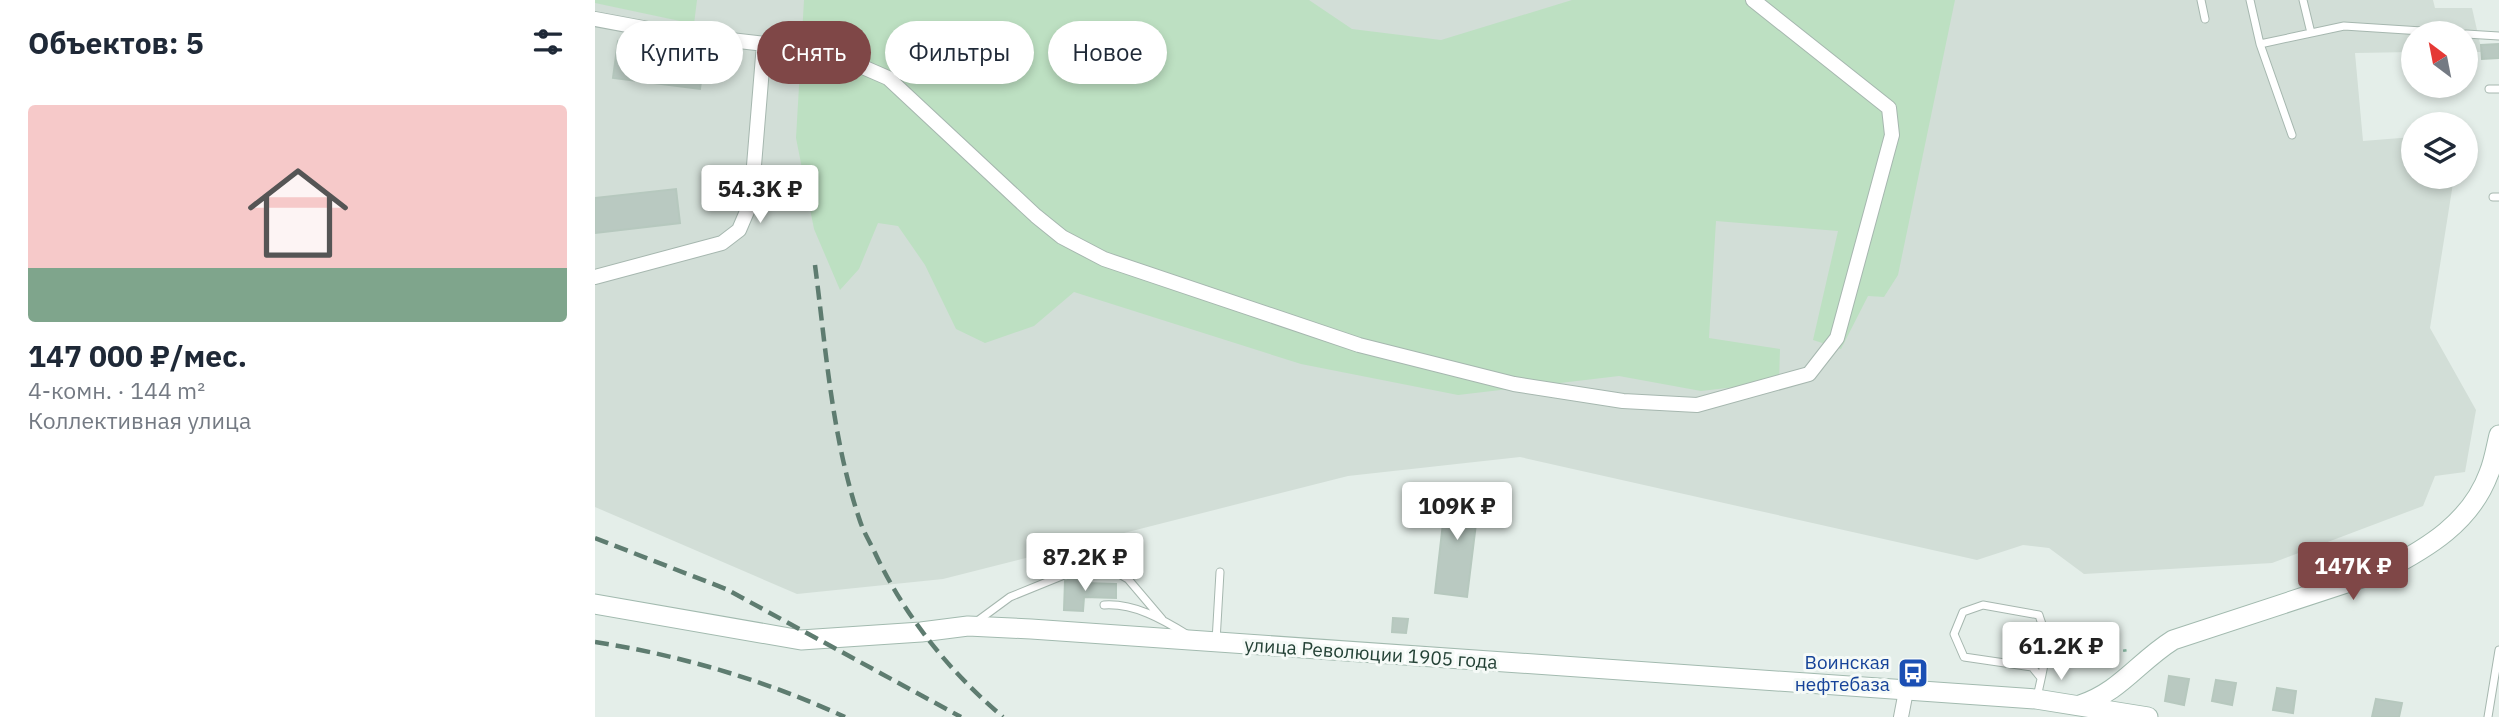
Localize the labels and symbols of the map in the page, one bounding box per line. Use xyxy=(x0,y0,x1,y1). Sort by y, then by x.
north arrow xyxy=(2401,21,2478,98)
pin: 54.3K ₽ xyxy=(695,166,825,225)
pin: 109K ₽ xyxy=(1400,482,1514,542)
pin: 87.2K ₽ xyxy=(1020,534,1150,593)
pin: 147K ₽ xyxy=(2296,542,2410,602)
pin: 61.2K ₽ xyxy=(1996,622,2126,682)
street label: улица Революции 1905 года xyxy=(1244,632,1498,674)
place label: Воинская нефтебаза xyxy=(1795,650,1890,696)
bus stop icon: Воинская нефтебаза xyxy=(1896,656,1930,690)

